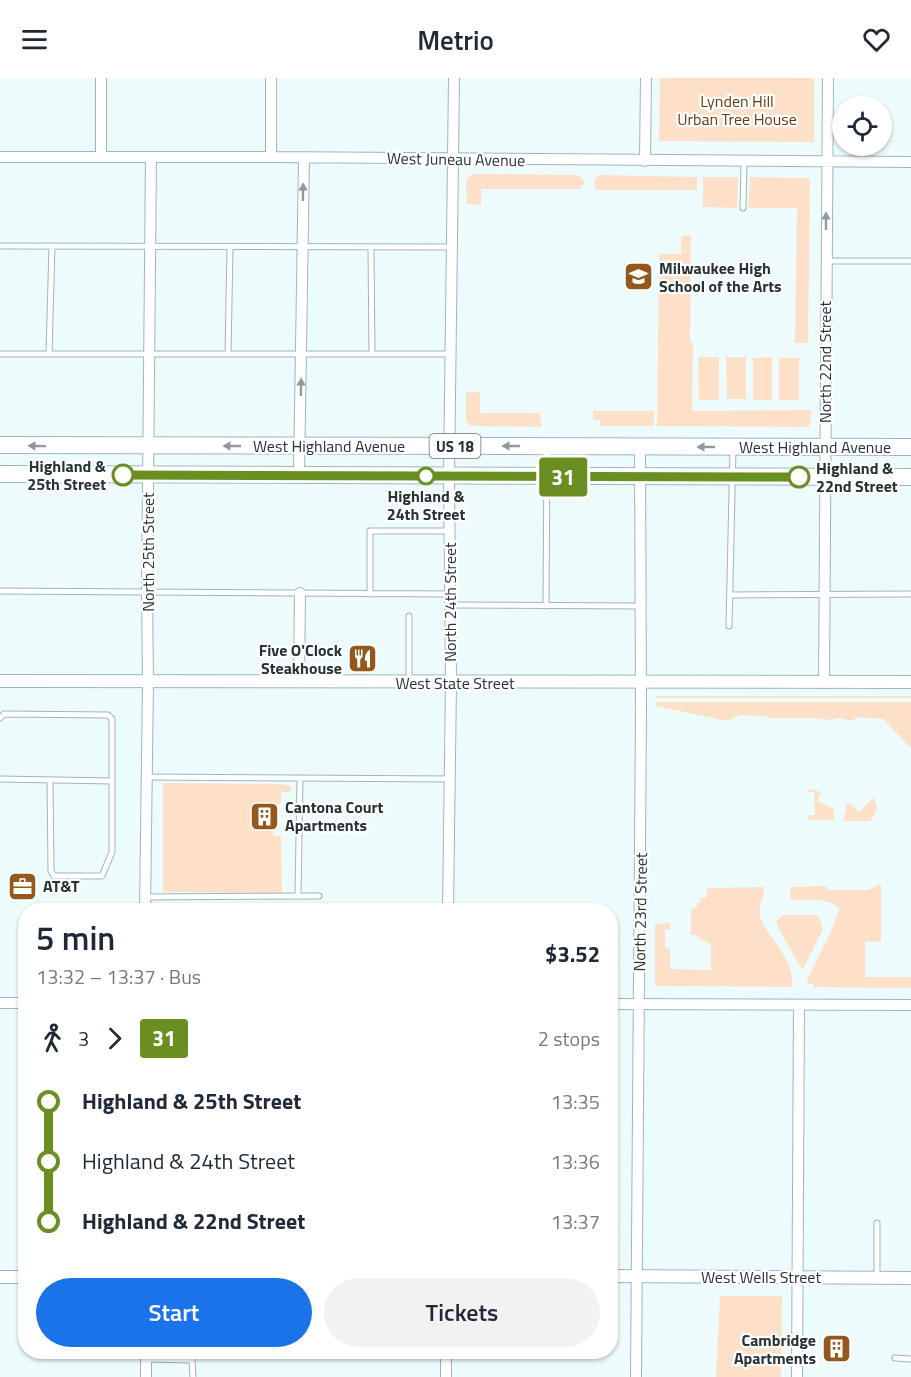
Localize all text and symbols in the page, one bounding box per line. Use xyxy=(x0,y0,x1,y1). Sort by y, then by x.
text: Metrio xyxy=(417,19,494,60)
icon: menu xyxy=(18,23,51,56)
icon: heart xyxy=(860,23,893,56)
park label: Lynden Hill Urban Tree House xyxy=(677,89,797,131)
map controls xyxy=(832,96,892,156)
button: locate xyxy=(832,96,892,156)
street label: West Juneau Avenue xyxy=(387,146,525,172)
one-way arrow xyxy=(298,183,308,202)
one-way arrow xyxy=(821,211,831,230)
place label: Milwaukee High School of the Arts xyxy=(659,256,782,298)
school or university icon: Milwaukee High School of the Arts xyxy=(622,261,654,293)
street label: North 22nd Street xyxy=(813,301,837,423)
one-way arrow xyxy=(296,378,305,397)
street label: West Highland Avenue xyxy=(253,434,405,458)
road number: US 18 xyxy=(430,434,480,458)
street label: West Highland Avenue xyxy=(739,435,891,459)
one-way arrow xyxy=(27,441,46,451)
one-way arrow xyxy=(222,441,241,451)
one-way arrow xyxy=(501,441,520,451)
one-way arrow xyxy=(696,442,715,452)
place label: Highland & 25th Street xyxy=(27,454,107,496)
place label: Highland & 22nd Street xyxy=(816,456,898,498)
line badge: 31 xyxy=(536,458,590,496)
text: 31 xyxy=(551,461,575,493)
marker: Highland & 25th Street xyxy=(112,464,134,486)
marker: Highland & 22nd Street xyxy=(788,466,810,488)
marker: Highland & 24th Street xyxy=(417,467,435,485)
place label: Highland & 24th Street xyxy=(387,484,466,526)
street label: North 25th Street xyxy=(136,492,160,612)
street label: North 24th Street xyxy=(438,542,462,662)
place label: Five O'Clock Steakhouse xyxy=(259,638,343,680)
restaurant icon: Five O'Clock Steakhouse xyxy=(347,643,379,675)
street label: West State Street xyxy=(395,671,515,695)
place label: Cantona Court Apartments xyxy=(285,795,383,837)
building icon: Cantona Court Apartments xyxy=(248,800,280,832)
street label: North 23rd Street xyxy=(627,852,653,972)
office icon: AT&T xyxy=(6,870,38,902)
place label: AT&T xyxy=(43,874,80,898)
text: 5 min xyxy=(36,913,115,963)
text: $3.52 xyxy=(545,937,600,971)
text: 13:32 – 13:37 · Bus xyxy=(36,961,201,992)
icon: walk xyxy=(36,1022,69,1055)
icon: forward xyxy=(98,1022,131,1055)
text: 31 xyxy=(152,1022,176,1054)
text: 3 xyxy=(78,1023,89,1054)
text: 2 stops xyxy=(538,1023,600,1054)
text: Highland & 25th Street xyxy=(82,1084,301,1118)
text: 13:35 xyxy=(551,1086,600,1117)
text: Highland & 24th Street xyxy=(82,1144,295,1178)
text: 13:36 xyxy=(551,1146,600,1177)
text: Highland & 22nd Street xyxy=(82,1204,305,1238)
text: 13:37 xyxy=(551,1206,600,1237)
street label: West Wells Street xyxy=(701,1265,821,1289)
button: Start xyxy=(36,1278,312,1347)
button: Tickets xyxy=(324,1278,600,1347)
place label: Cambridge Apartments xyxy=(734,1328,816,1370)
building icon: Cambridge Apartments xyxy=(821,1333,853,1365)

